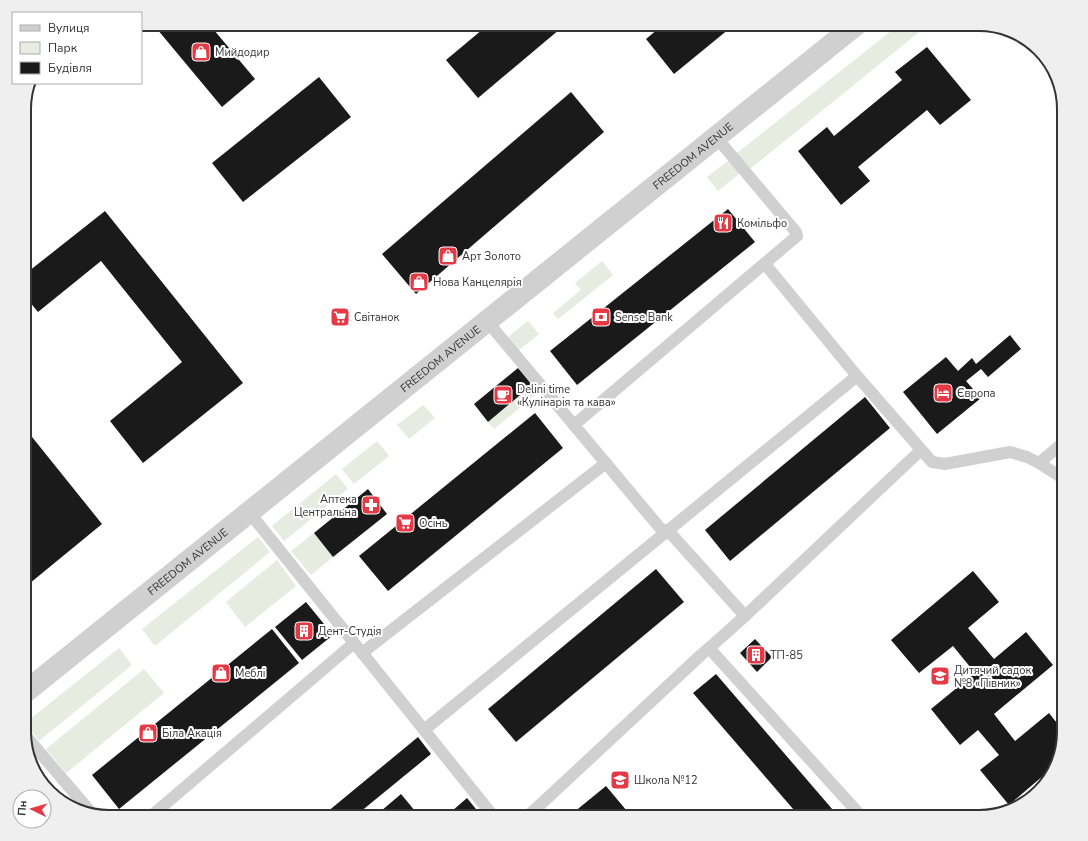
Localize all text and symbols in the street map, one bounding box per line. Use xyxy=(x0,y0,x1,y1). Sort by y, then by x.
legend xyxy=(12,12,142,84)
text: Вулиця xyxy=(48,20,90,36)
text: Парк xyxy=(48,40,78,56)
shop icon: Мийдодир xyxy=(190,41,212,63)
place label: Мийдодир xyxy=(215,45,269,60)
text: Будівля xyxy=(48,60,92,76)
street label: FREEDOM AVENUE xyxy=(650,119,737,193)
restaurant icon: Комільфо xyxy=(712,212,734,234)
place label: Комільфо xyxy=(737,216,787,231)
shop icon: Арт Золото xyxy=(437,245,459,267)
place label: Арт Золото xyxy=(462,249,521,264)
shop icon: Нова Канцелярія xyxy=(408,271,430,293)
place label: Нова Канцелярія xyxy=(433,275,522,290)
supermarket icon: Свiтанок xyxy=(329,306,351,328)
bank icon: Sense Bank xyxy=(590,306,612,328)
place label: Свiтанок xyxy=(354,310,399,325)
place label: Sense Bank xyxy=(615,310,673,325)
street label: FREEDOM AVENUE xyxy=(397,322,484,396)
place label: Delini time «Кулінарія та кава» xyxy=(517,382,616,410)
hotel icon: Європа xyxy=(932,382,954,404)
cafe icon: Delini time «Кулінарія та кава» xyxy=(492,384,514,406)
place label: Європа xyxy=(957,386,996,401)
place label: Аптека Центральна xyxy=(294,492,357,520)
pharmacy icon: Аптека Центральна xyxy=(360,494,382,516)
supermarket icon: Осінь xyxy=(394,512,416,534)
place label: Осінь xyxy=(419,516,448,531)
street label: FREEDOM AVENUE xyxy=(145,525,231,599)
building icon: Дент-Студія xyxy=(293,620,315,642)
place label: Дент-Студія xyxy=(318,624,382,639)
building icon: ТП-85 xyxy=(745,644,767,666)
place label: ТП-85 xyxy=(770,648,803,663)
shop icon: Меблі xyxy=(210,662,232,684)
place label: Дитячий садок №8 «Півник» xyxy=(954,663,1031,691)
school or university icon: Дитячий садок №8 «Півник» xyxy=(929,665,951,687)
place label: Меблі xyxy=(235,666,265,681)
shop icon: Біла Акація xyxy=(137,722,159,744)
place label: Біла Акація xyxy=(162,726,222,741)
school or university icon: Школа №12 xyxy=(609,769,631,791)
place label: Школа №12 xyxy=(634,773,698,788)
north arrow xyxy=(12,789,52,829)
text: Пн xyxy=(14,800,31,816)

